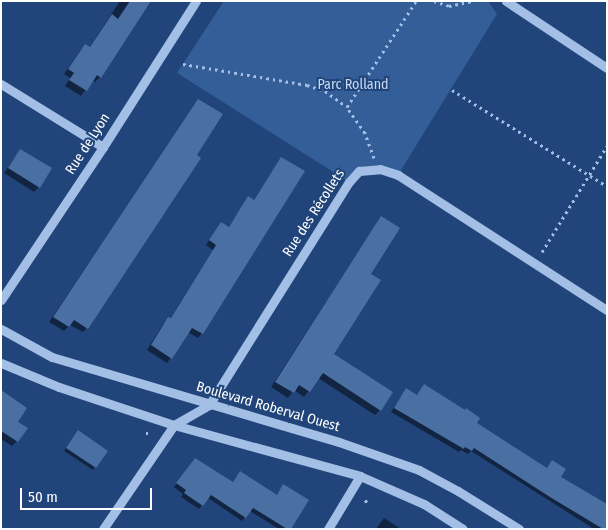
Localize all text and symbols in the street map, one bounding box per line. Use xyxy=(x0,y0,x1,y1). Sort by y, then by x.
park label: Parc Rolland xyxy=(317,77,389,93)
street label: Rue de Lyon xyxy=(62,110,114,178)
street label: Rue des Récollets xyxy=(279,166,349,260)
street label: Boulevard Roberval Ouest xyxy=(194,378,342,436)
scale bar xyxy=(22,478,155,510)
text: 50 m xyxy=(28,488,58,506)

